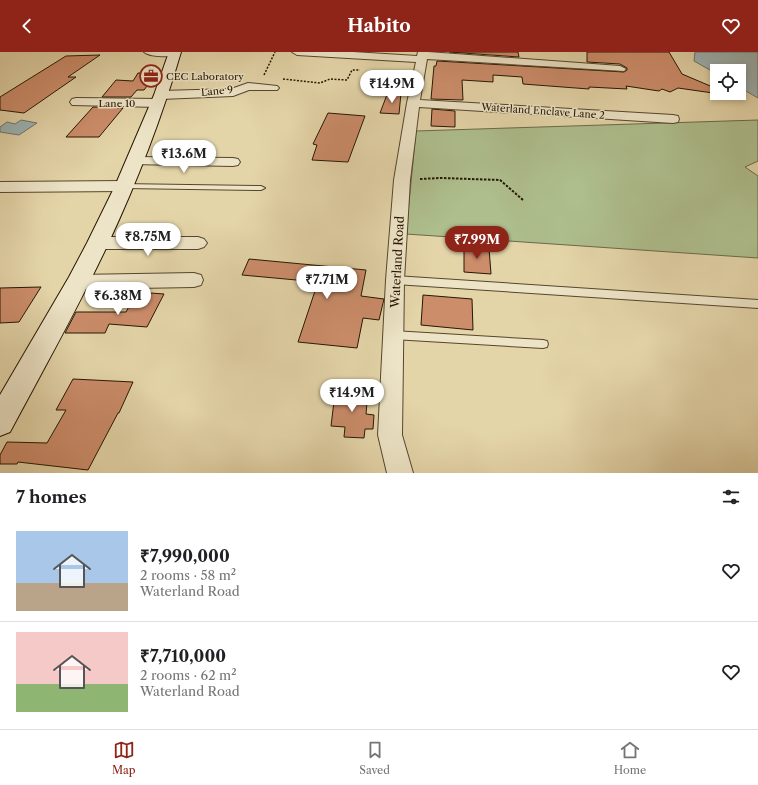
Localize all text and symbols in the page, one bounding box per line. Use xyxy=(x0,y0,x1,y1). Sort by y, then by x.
icon: back xyxy=(16,15,38,37)
text: Habito xyxy=(347,15,411,37)
icon: heart xyxy=(720,15,742,37)
office icon: CEC Laboratory xyxy=(138,63,164,89)
map controls xyxy=(710,64,746,100)
button: locate xyxy=(710,64,746,100)
place label: CEC Laboratory xyxy=(166,70,244,83)
pin: ₹14.9M xyxy=(359,70,425,104)
text: ₹14.9M xyxy=(369,75,415,91)
street label: Lane 9 xyxy=(200,83,234,99)
street label: Lane 10 xyxy=(99,97,135,110)
street label: Waterland Enclave Lane 2 xyxy=(480,100,605,122)
pin: ₹13.6M xyxy=(151,140,217,174)
text: ₹13.6M xyxy=(161,145,207,161)
street label: Waterland Road xyxy=(387,215,407,309)
pin: ₹8.75M xyxy=(115,223,181,257)
pin: ₹7.99M xyxy=(444,226,510,260)
text: ₹8.75M xyxy=(125,228,171,244)
text: ₹7.99M xyxy=(454,231,500,247)
pin: ₹7.71M xyxy=(294,266,360,300)
text: ₹7.71M xyxy=(305,271,349,287)
pin: ₹6.38M xyxy=(85,282,151,316)
text: ₹6.38M xyxy=(94,287,142,303)
pin: ₹14.9M xyxy=(319,379,385,413)
text: ₹14.9M xyxy=(329,384,375,400)
icon: filters xyxy=(720,486,742,508)
text: 7 homes xyxy=(16,487,87,507)
text: ₹7,990,000 xyxy=(140,546,230,566)
icon: home xyxy=(48,547,96,595)
icon: heart xyxy=(720,560,742,582)
text: 2 rooms · 58 m² xyxy=(140,567,236,583)
text: Waterland Road xyxy=(140,583,240,599)
text: ₹7,710,000 xyxy=(140,646,226,666)
icon: home xyxy=(48,648,96,696)
icon: heart xyxy=(720,661,742,683)
text: 2 rooms · 62 m² xyxy=(140,667,237,683)
text: Waterland Road xyxy=(140,683,240,699)
tab: Map xyxy=(112,739,136,777)
tab: Saved xyxy=(359,739,390,777)
tab: Home xyxy=(614,739,646,777)

